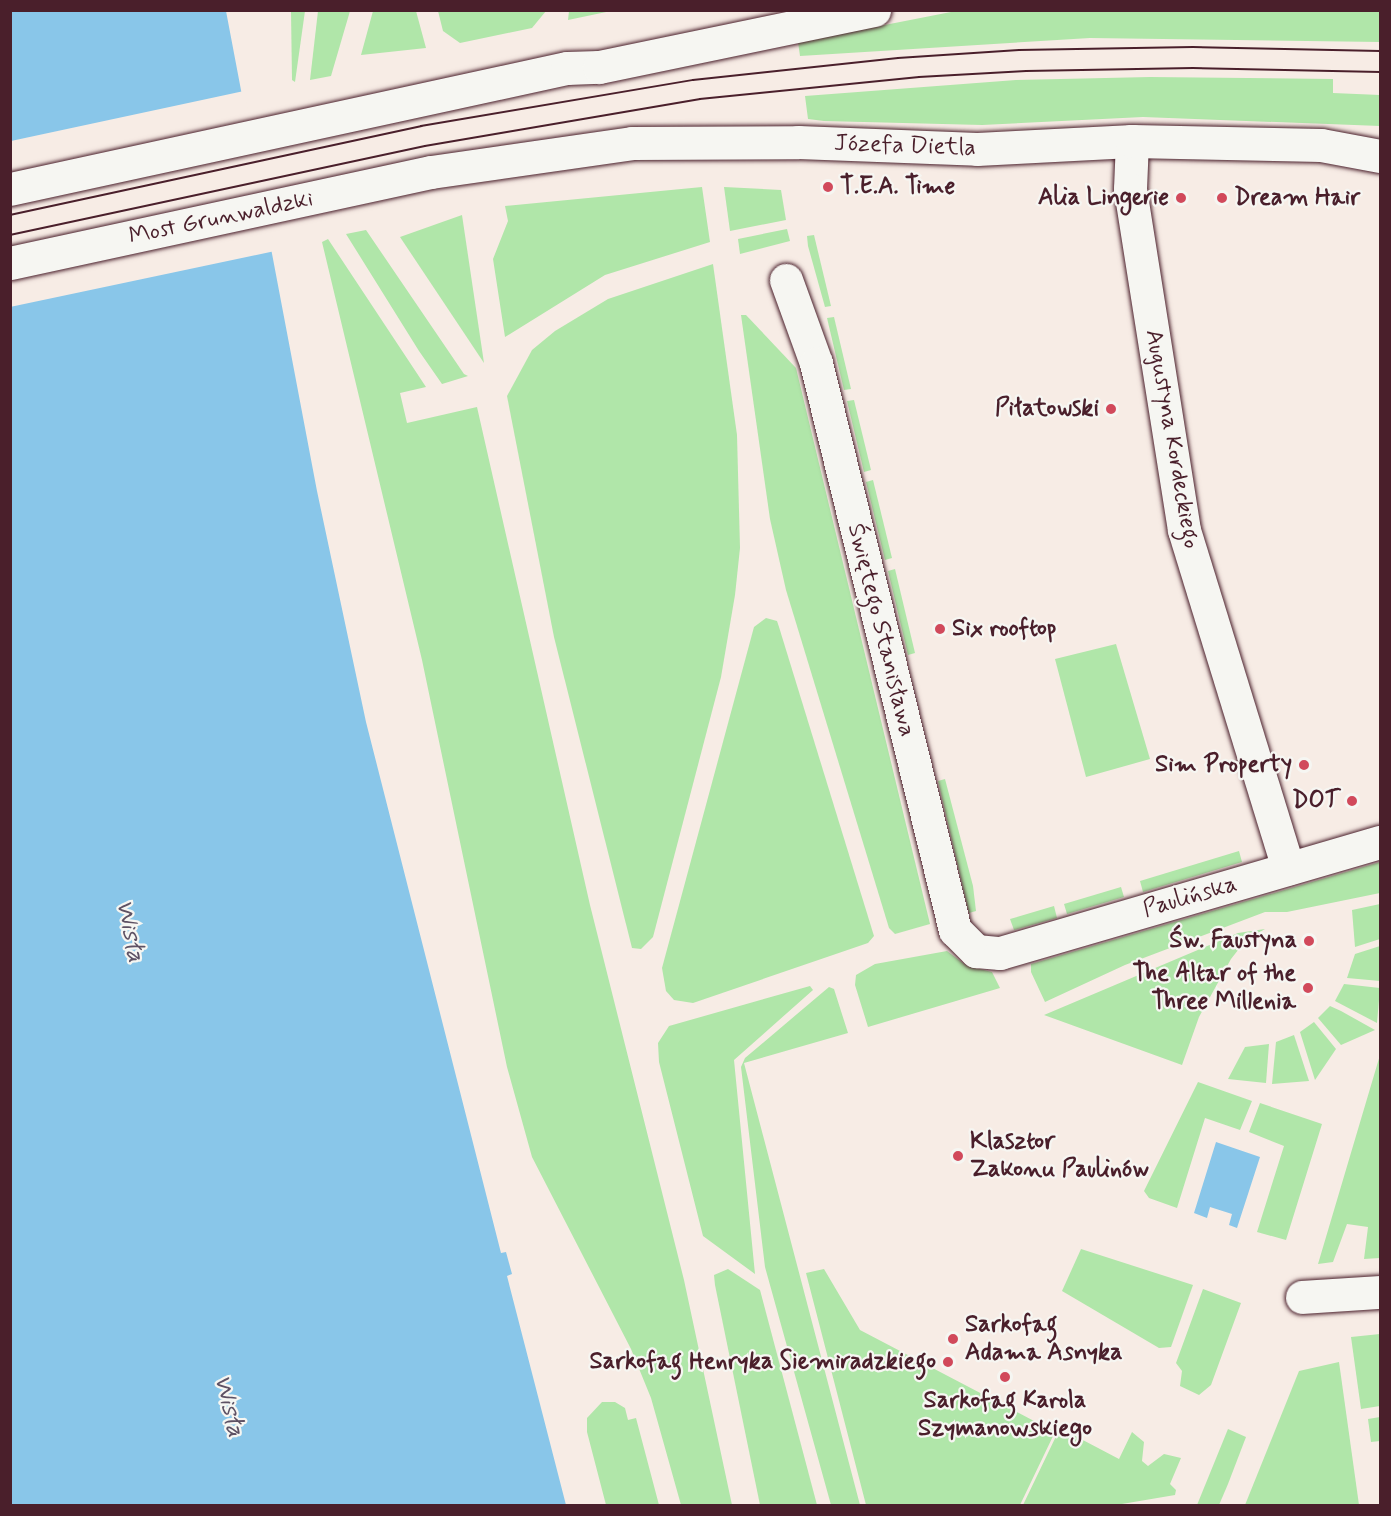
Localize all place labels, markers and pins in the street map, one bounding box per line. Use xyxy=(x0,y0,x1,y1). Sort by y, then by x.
place label: T.E.A. Time xyxy=(840,173,955,201)
marker: T.E.A. Time xyxy=(821,180,835,194)
place label: Alia Lingerie xyxy=(1038,184,1169,212)
place label: Dream Hair xyxy=(1234,184,1359,212)
marker: Alia Lingerie xyxy=(1174,191,1188,205)
marker: Dream Hair xyxy=(1215,191,1229,205)
place label: Piłatowski xyxy=(995,395,1099,423)
marker: Piłatowski xyxy=(1104,402,1118,416)
place label: Six rooftop xyxy=(952,615,1056,643)
marker: Six rooftop xyxy=(933,622,947,636)
place label: Sim Property xyxy=(1156,751,1292,779)
marker: Sim Property xyxy=(1297,758,1311,772)
place label: DOT xyxy=(1292,787,1340,815)
marker: DOT xyxy=(1345,794,1359,808)
place label: Św. Faustyna xyxy=(1169,927,1297,955)
marker: Św. Faustyna xyxy=(1302,934,1316,948)
place label: The Altar of the Three Millenia xyxy=(1135,960,1296,1016)
marker: The Altar of the Three Millenia xyxy=(1301,981,1315,995)
place label: Klasztor Zakonu Paulinów xyxy=(970,1128,1149,1184)
marker: Klasztor Zakonu Paulinów xyxy=(951,1149,965,1163)
place label: Sarkofag Adama Asnyka xyxy=(965,1311,1123,1367)
marker: Sarkofag Adama Asnyka xyxy=(946,1332,960,1346)
place label: Sarkofag Henryka Siemiradzkiego xyxy=(586,1348,936,1376)
marker: Sarkofag Henryka Siemiradzkiego xyxy=(941,1355,955,1369)
marker: Sarkofag Karola Szymanowskiego xyxy=(998,1370,1012,1384)
place label: Sarkofag Karola Szymanowskiego xyxy=(918,1387,1092,1443)

